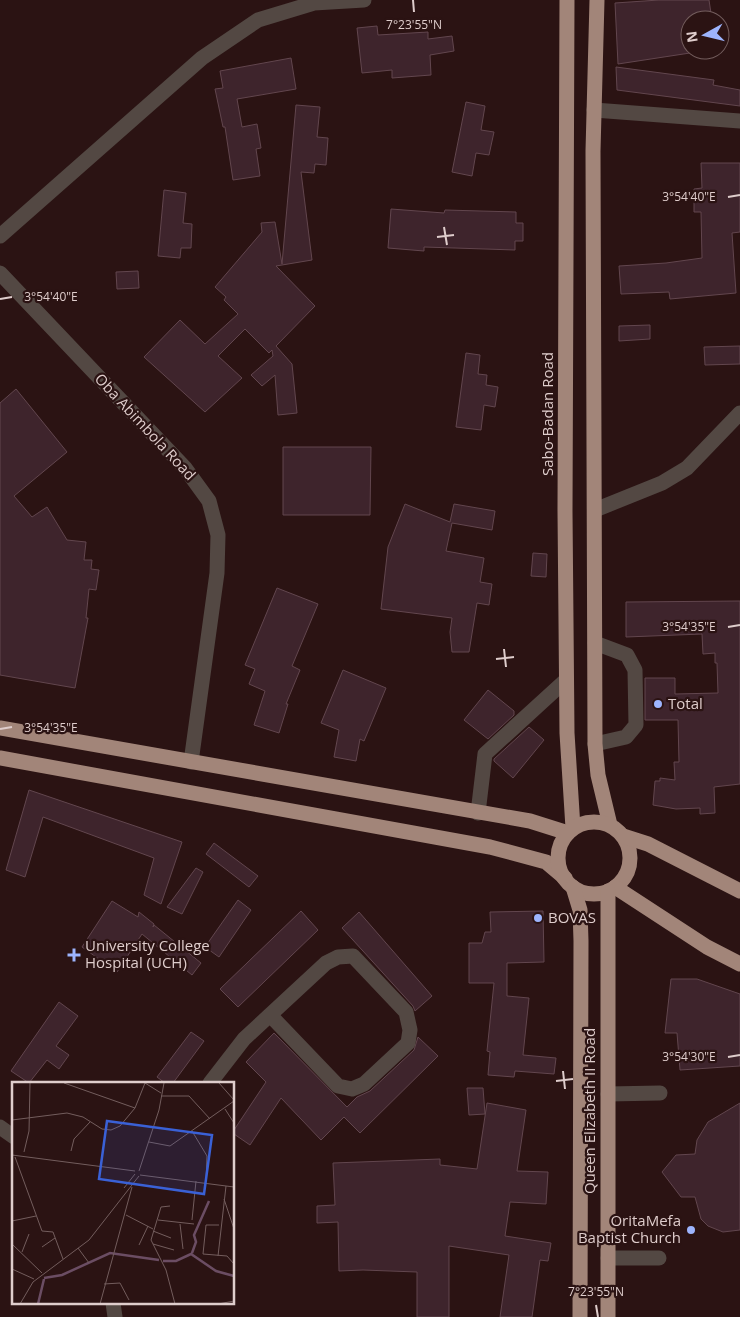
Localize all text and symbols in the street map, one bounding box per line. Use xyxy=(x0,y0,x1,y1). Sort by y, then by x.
north arrow xyxy=(680,10,730,60)
text: 7°23'55"N xyxy=(386,16,442,33)
text: N xyxy=(681,30,702,44)
text: 3°54'40"E xyxy=(662,188,716,205)
text: 3°54'40"E xyxy=(24,288,78,305)
street label: Sabo-Badan Road xyxy=(537,352,557,476)
street label: Oba Abimbola Road xyxy=(91,369,201,484)
text: 3°54'35"E xyxy=(662,618,716,635)
place label: Total xyxy=(668,693,703,713)
marker: Total xyxy=(652,698,664,710)
text: 3°54'35"E xyxy=(24,719,78,736)
place label: BOVAS xyxy=(548,907,596,927)
marker: BOVAS xyxy=(532,912,544,924)
place label: University College Hospital (UCH) xyxy=(85,935,210,972)
marker: University College Hospital (UCH) xyxy=(67,948,81,962)
street label: Queen Elizabeth II Road xyxy=(579,1028,599,1194)
text: 3°54'30"E xyxy=(662,1048,716,1065)
inset map xyxy=(12,1082,235,1304)
place label: OritaMefa Baptist Church xyxy=(578,1210,681,1247)
marker: OritaMefa Baptist Church xyxy=(685,1224,697,1236)
text: 7°23'55"N xyxy=(568,1283,624,1300)

